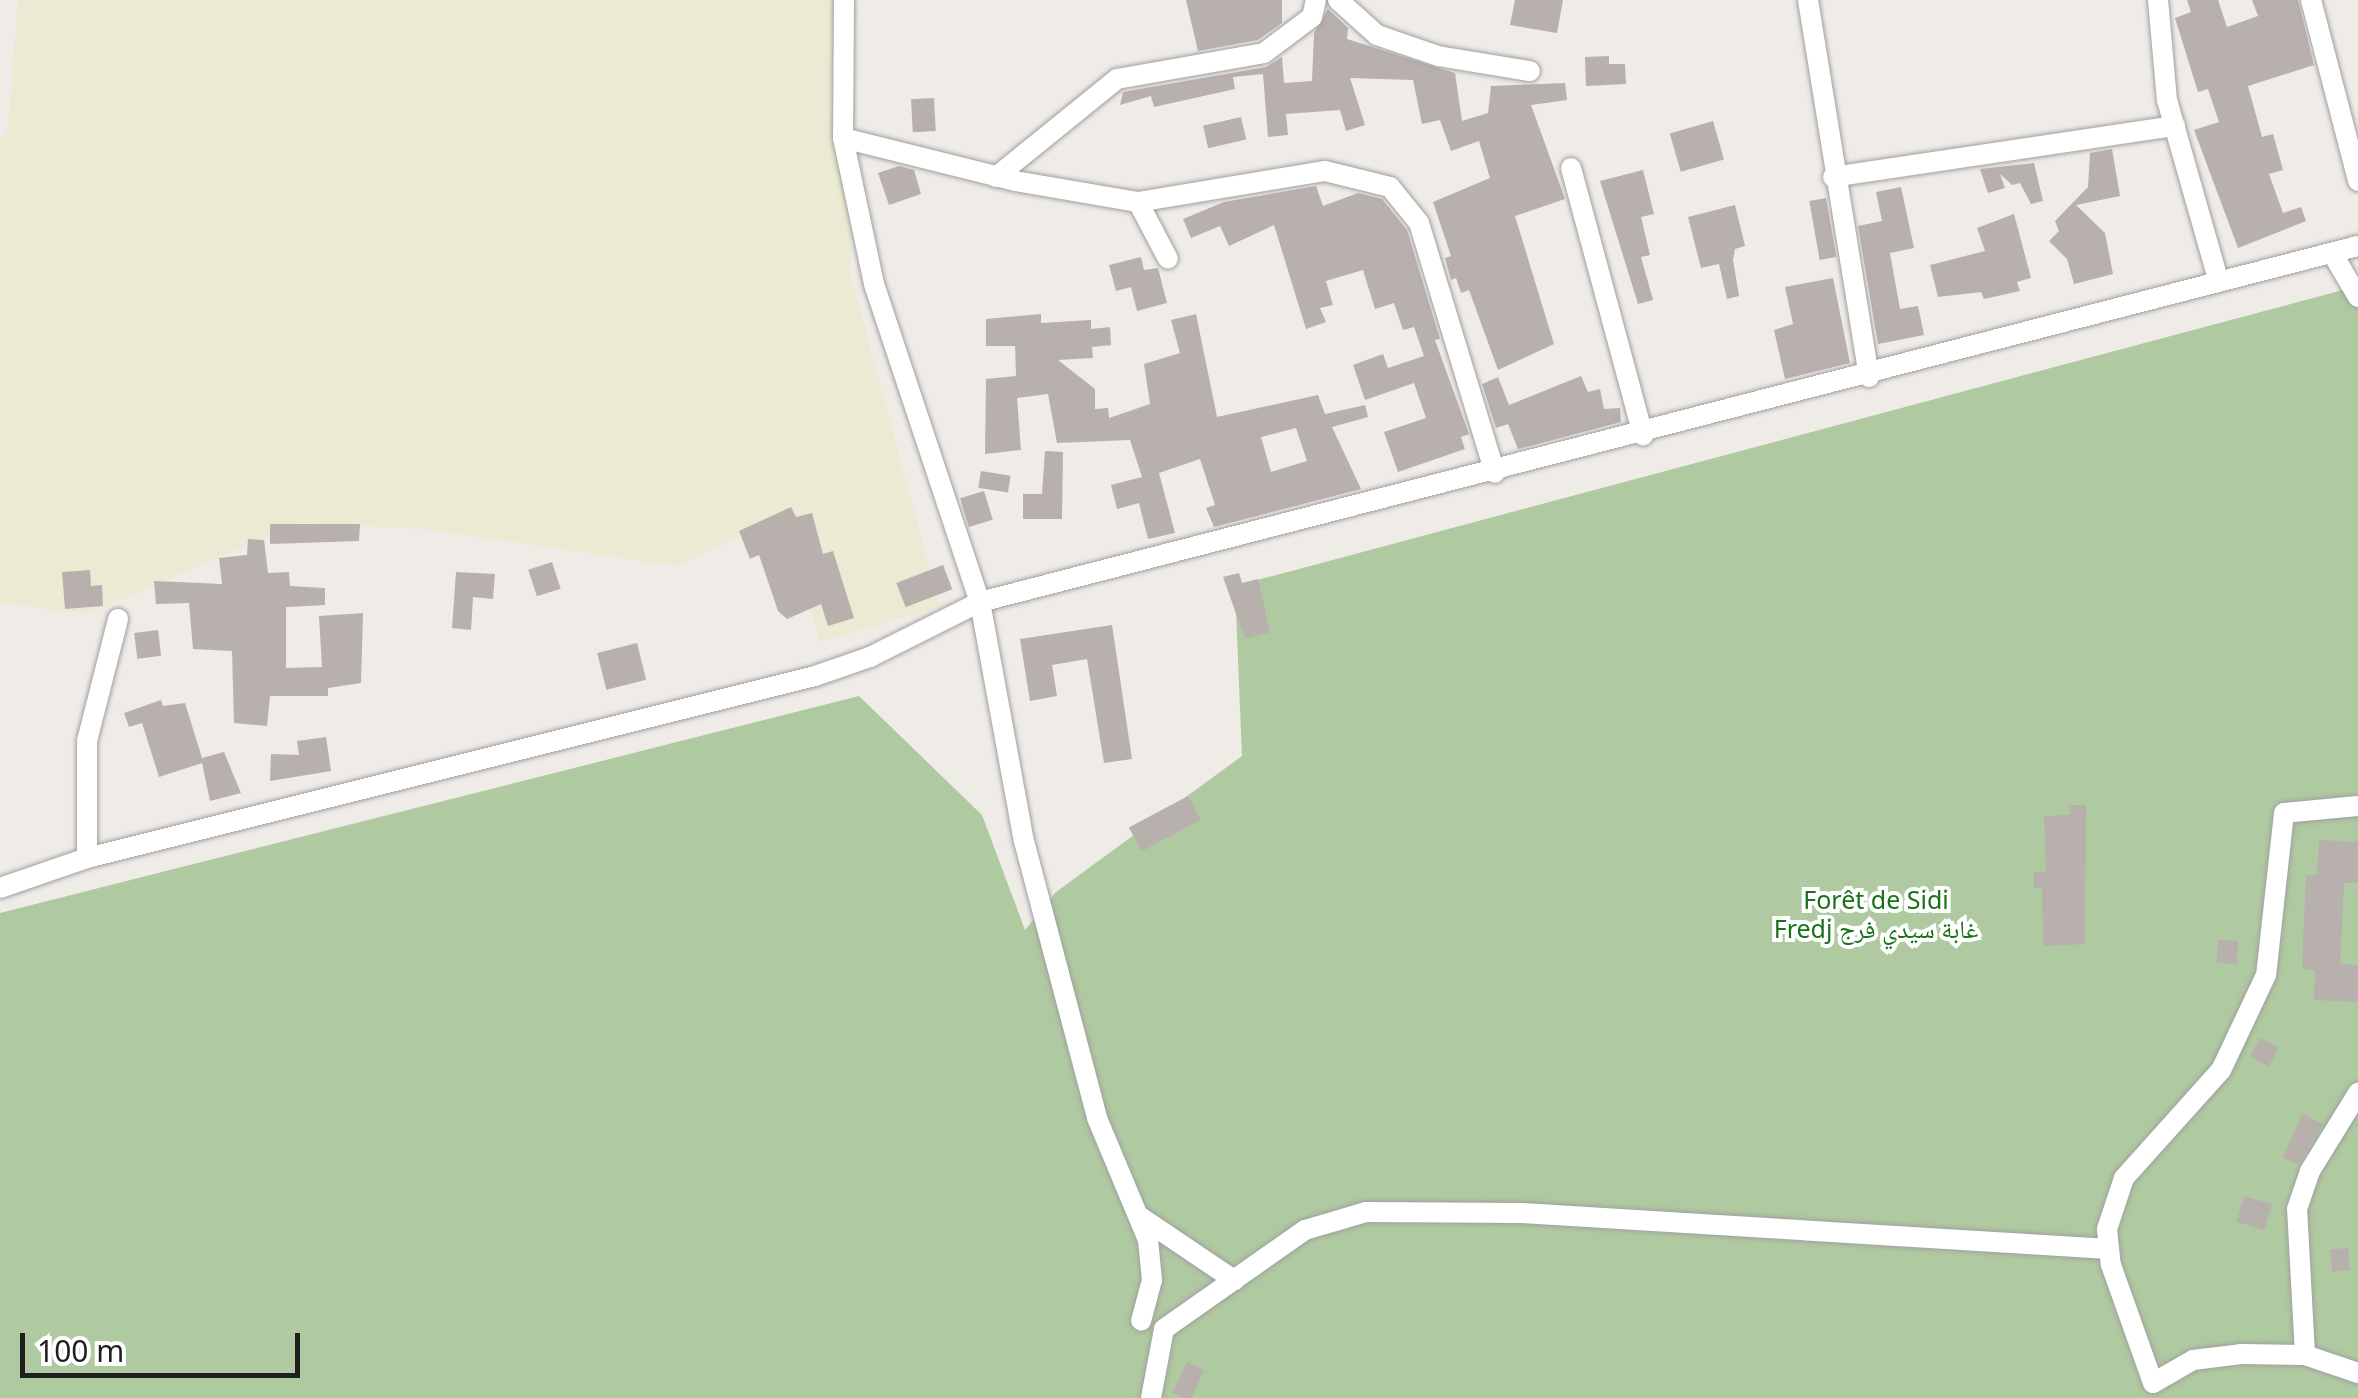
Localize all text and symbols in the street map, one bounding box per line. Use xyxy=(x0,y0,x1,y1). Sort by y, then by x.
park label: Forêt de Sidi Fredj غابة سيدي فرج xyxy=(1774,885,1978,944)
scale bar xyxy=(25,1313,305,1375)
text: 100 m xyxy=(37,1330,124,1371)

